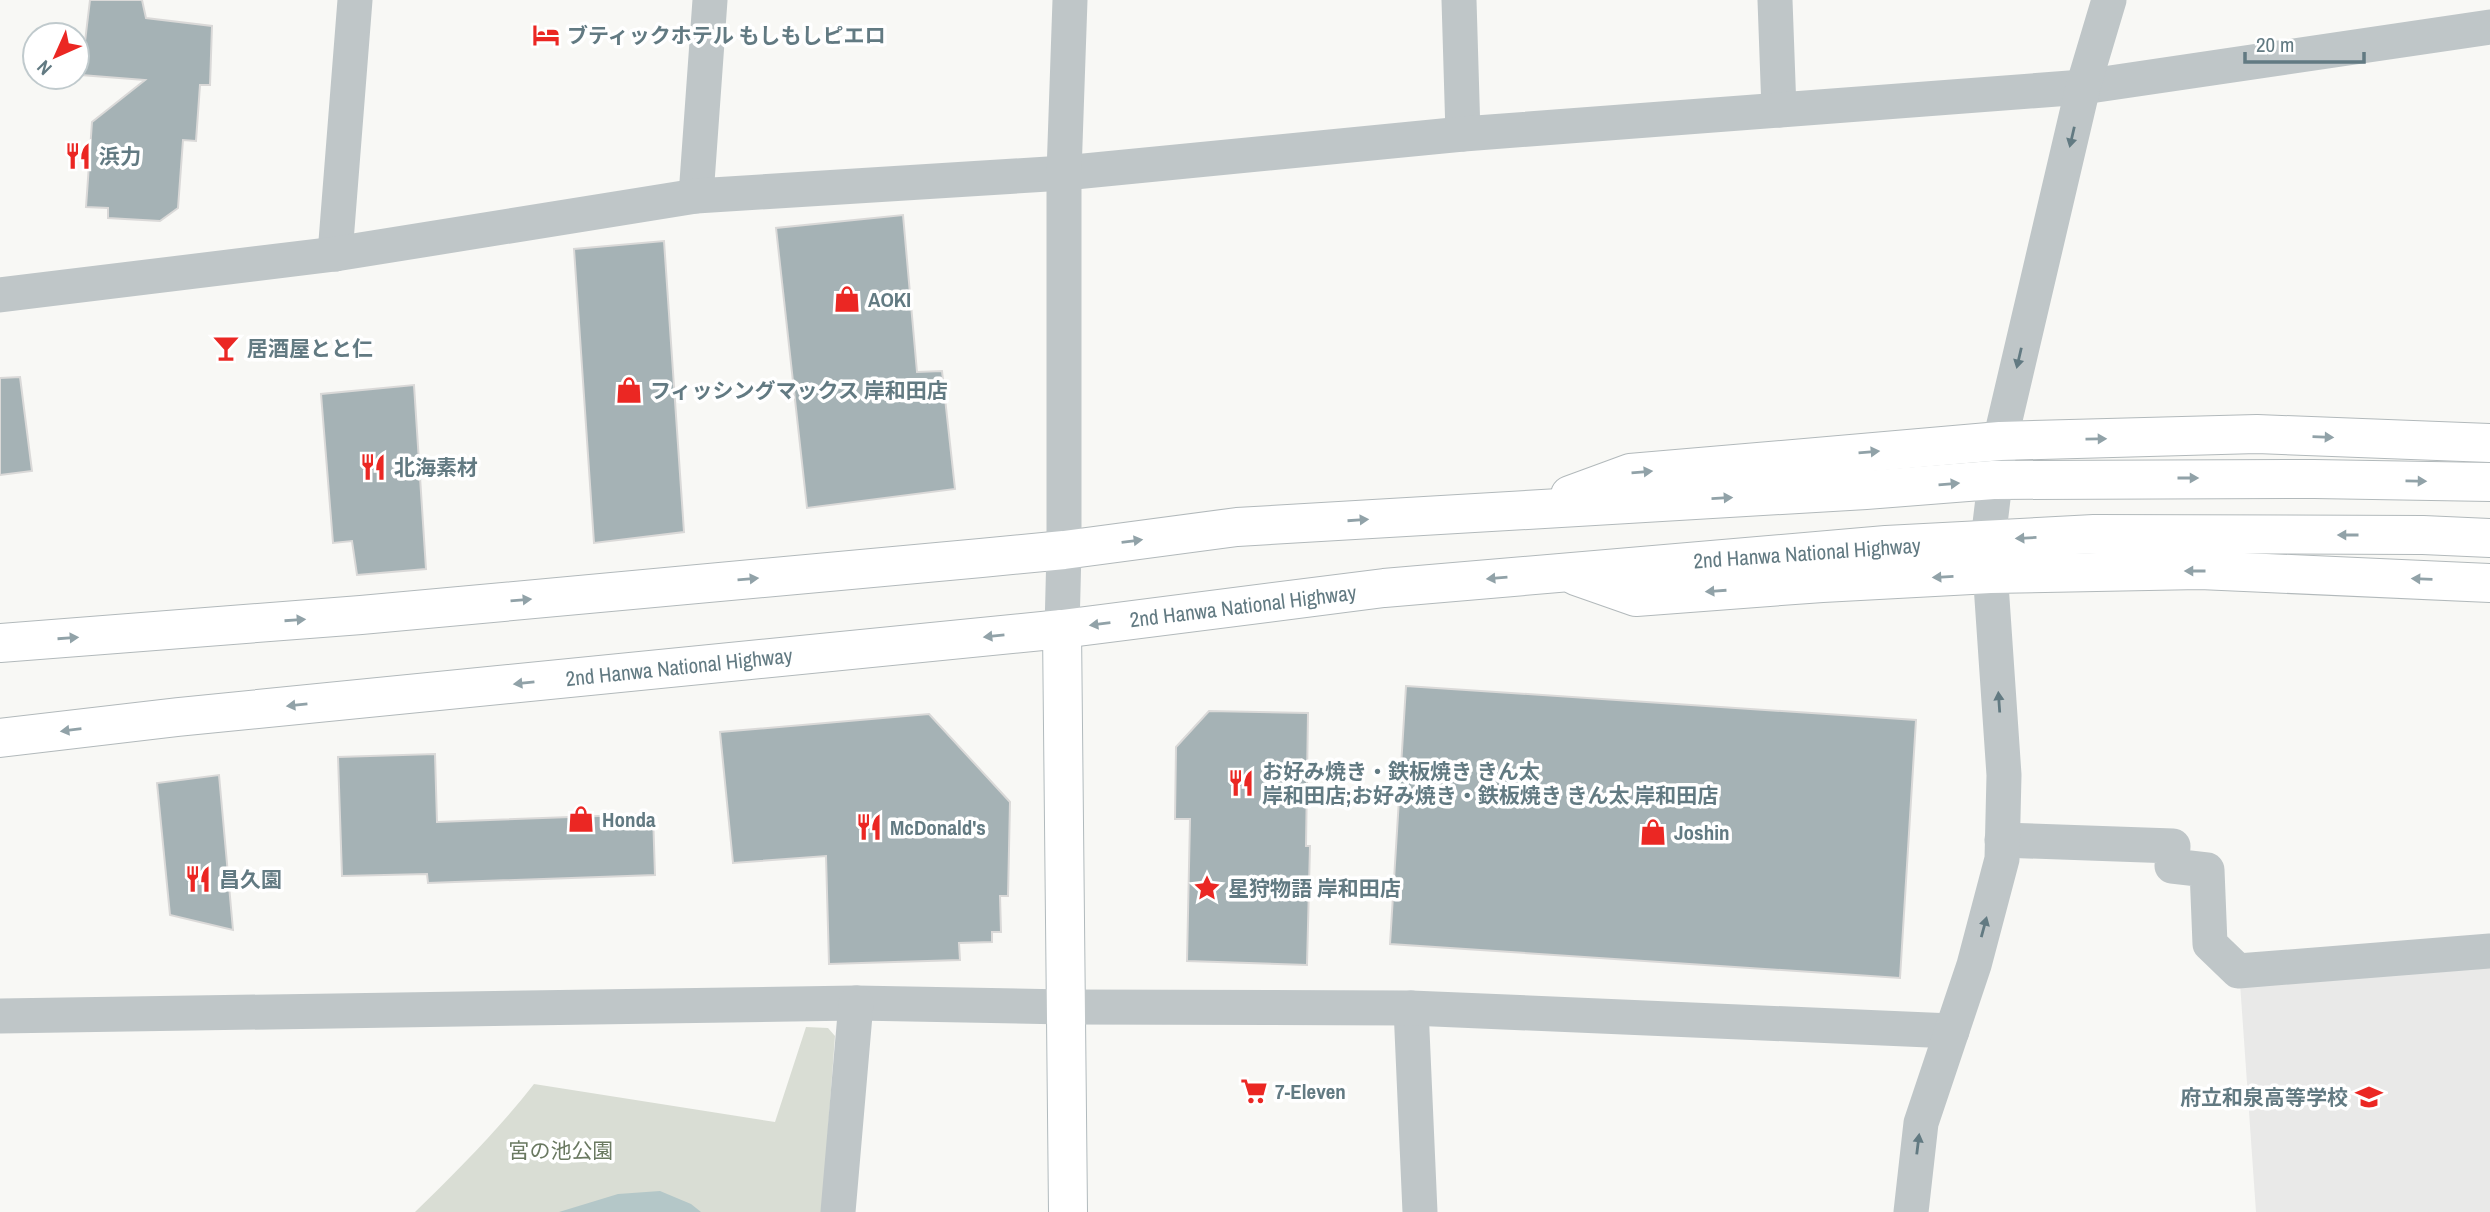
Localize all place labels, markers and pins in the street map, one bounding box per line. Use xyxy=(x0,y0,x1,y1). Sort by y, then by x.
hotel icon: ブティックホテル もしもしピエロ xyxy=(531,20,561,50)
place label: ブティックホテル もしもしピエロ xyxy=(567,21,886,50)
restaurant icon: 浜力 xyxy=(63,141,93,171)
place label: 浜力 xyxy=(99,142,141,171)
shop icon: AOKI xyxy=(832,284,862,314)
place label: AOKI xyxy=(868,285,911,314)
bar icon: 居酒屋とと仁 xyxy=(211,333,241,363)
place label: 居酒屋とと仁 xyxy=(247,334,373,363)
shop icon: フィッシングマックス 岸和田店 xyxy=(614,375,644,405)
place label: フィッシングマックス 岸和田店 xyxy=(650,376,948,405)
restaurant icon: 北海素材 xyxy=(358,452,388,482)
place label: 北海素材 xyxy=(394,453,478,482)
place label: お好み焼き・鉄板焼き きん太 岸和田店;お好み焼き・鉄板焼き きん太 岸和田店 xyxy=(1262,757,1718,810)
restaurant icon: お好み焼き・鉄板焼き きん太 岸和田店;お好み焼き・鉄板焼き きん太 岸和田店 xyxy=(1226,768,1256,798)
shop icon: Honda xyxy=(566,804,596,834)
place label: Honda xyxy=(602,805,656,834)
restaurant icon: McDonald's xyxy=(854,812,884,842)
place label: McDonald's xyxy=(890,813,986,842)
shop icon: Joshin xyxy=(1638,817,1668,847)
place label: Joshin xyxy=(1674,818,1730,847)
restaurant icon: 昌久園 xyxy=(183,864,213,894)
place label: 昌久園 xyxy=(219,865,282,894)
place icon: 星狩物語 岸和田店 xyxy=(1192,873,1222,903)
place label: 星狩物語 岸和田店 xyxy=(1228,874,1401,903)
supermarket icon: 7-Eleven xyxy=(1239,1076,1269,1106)
place label: 7-Eleven xyxy=(1275,1077,1346,1106)
school or university icon: 府立和泉高等学校 xyxy=(2354,1082,2384,1112)
place label: 府立和泉高等学校 xyxy=(2180,1083,2348,1112)

